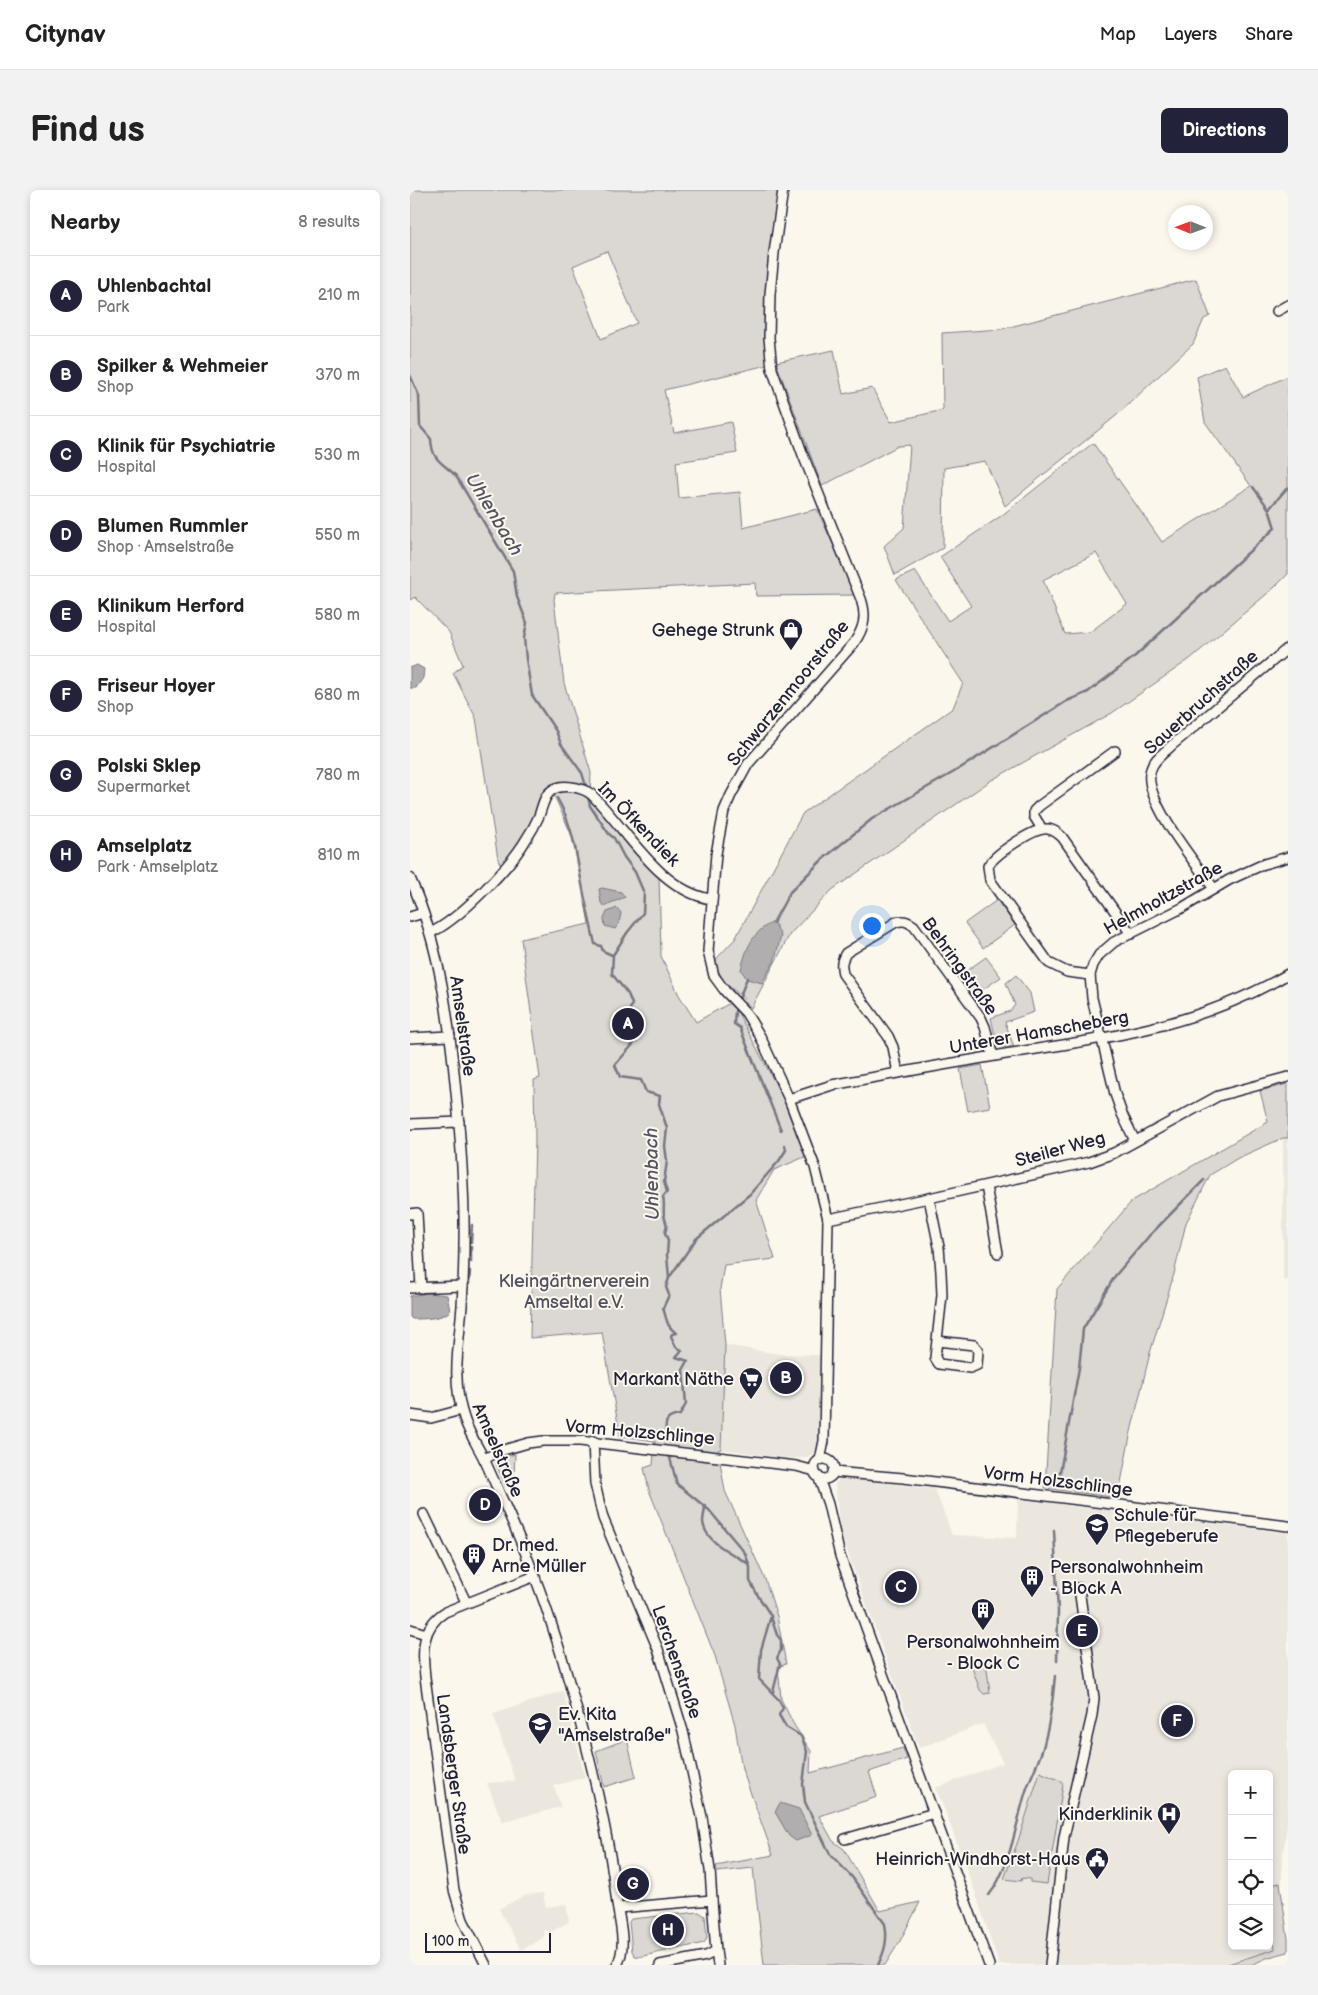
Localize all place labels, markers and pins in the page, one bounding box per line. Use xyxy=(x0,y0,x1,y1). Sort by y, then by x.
shop icon: Gehege Strunk xyxy=(778,617,804,651)
place label: Gehege Strunk xyxy=(652,620,774,641)
pin: A xyxy=(612,1005,644,1043)
pin: B xyxy=(770,1359,802,1397)
supermarket icon: Markant Näthe xyxy=(738,1366,764,1400)
place label: Markant Näthe xyxy=(613,1369,734,1390)
pin: D xyxy=(469,1486,501,1524)
place label: Schule für Pflegeberufe xyxy=(1114,1505,1219,1547)
school or university icon: Schule für Pflegeberufe xyxy=(1084,1512,1110,1546)
place label: Dr. med. Arne Müller xyxy=(492,1535,586,1577)
building icon: Dr. med. Arne Müller xyxy=(461,1542,487,1576)
place label: Personalwohnheim - Block A xyxy=(1050,1557,1203,1599)
building icon: Personalwohnheim - Block A xyxy=(1019,1564,1045,1598)
pin: C xyxy=(885,1568,917,1606)
building icon: Personalwohnheim - Block C xyxy=(970,1597,996,1631)
pin: E xyxy=(1066,1612,1098,1650)
place label: Personalwohnheim - Block C xyxy=(906,1632,1060,1674)
pin: F xyxy=(1161,1702,1193,1740)
place label: Ev. Kita "Amselstraße" xyxy=(558,1704,671,1746)
school or university icon: Ev. Kita "Amselstraße" xyxy=(527,1711,553,1745)
hospital icon: Kinderklinik xyxy=(1156,1801,1182,1835)
place label: Kinderklinik xyxy=(1058,1804,1152,1825)
public building icon: Heinrich-Windhorst-Haus xyxy=(1084,1846,1110,1880)
place label: Heinrich-Windhorst-Haus xyxy=(875,1849,1080,1870)
pin: G xyxy=(617,1865,649,1903)
pin: H xyxy=(652,1911,684,1949)

